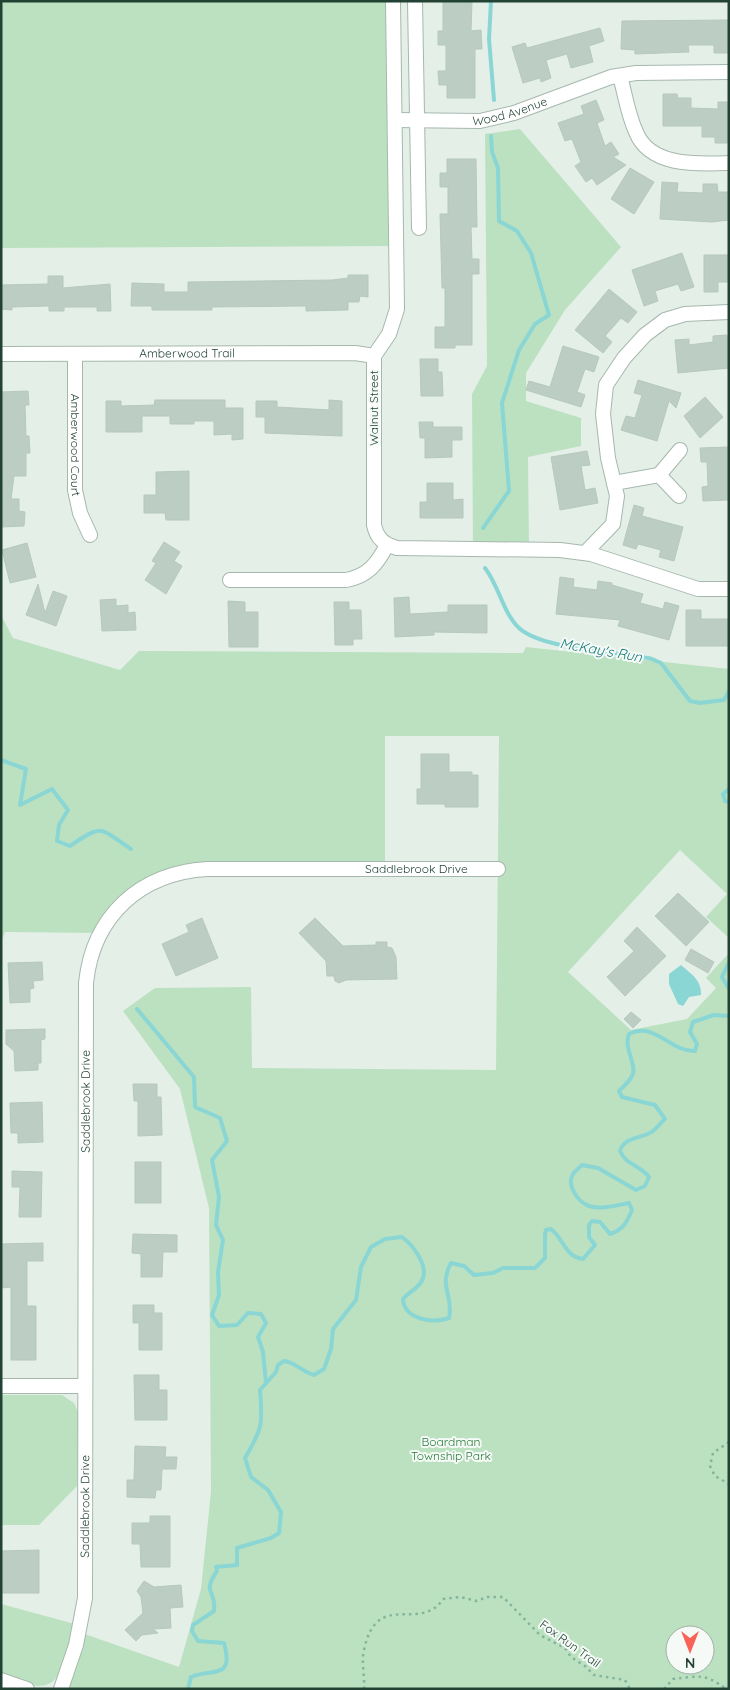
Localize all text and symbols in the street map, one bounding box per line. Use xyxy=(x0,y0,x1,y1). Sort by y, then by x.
street label: Wood Avenue xyxy=(472,93,549,128)
street label: Amberwood Trail xyxy=(139,345,235,361)
street label: Walnut Street xyxy=(366,370,381,446)
street label: Amberwood Court xyxy=(68,394,84,498)
water label: McKay's Run xyxy=(559,634,644,666)
street label: Saddlebrook Drive xyxy=(365,861,468,876)
street label: Saddlebrook Drive xyxy=(78,1050,93,1153)
park label: Boardman Township Park xyxy=(411,1434,491,1463)
street label: Saddlebrook Drive xyxy=(77,1455,92,1558)
street label: Fox Run Trail xyxy=(537,1617,604,1671)
north arrow xyxy=(665,1625,715,1675)
text: N xyxy=(685,1654,695,1672)

